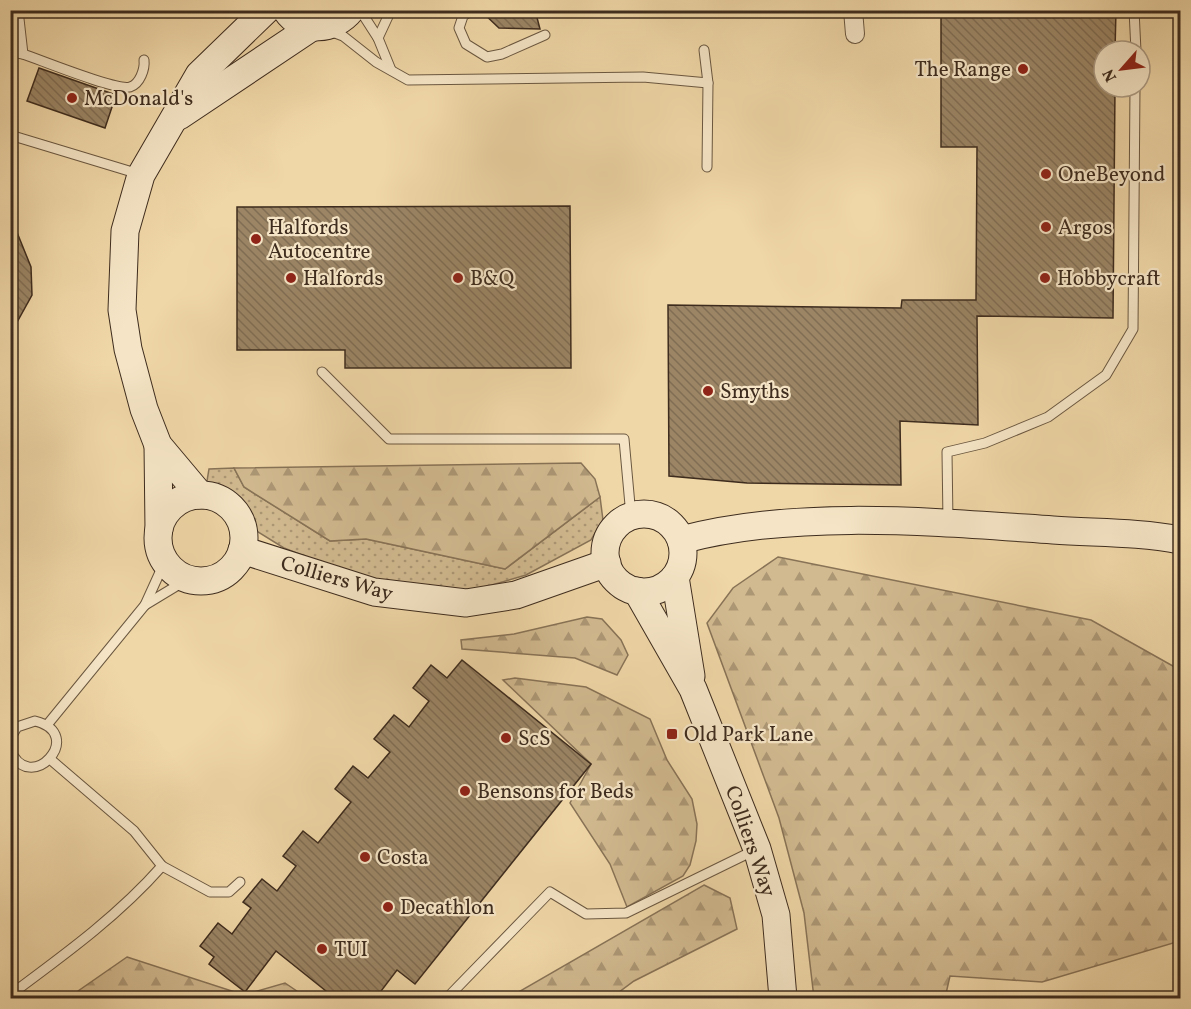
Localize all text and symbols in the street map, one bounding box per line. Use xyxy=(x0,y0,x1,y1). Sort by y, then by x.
north arrow xyxy=(1092,39,1152,99)
place label: The Range xyxy=(914,56,1011,85)
marker: The Range xyxy=(1016,62,1030,76)
text: N xyxy=(1098,64,1123,85)
place label: McDonald's xyxy=(84,85,193,114)
marker: McDonald's xyxy=(65,91,79,105)
place label: OneBeyond xyxy=(1058,161,1165,190)
marker: OneBeyond xyxy=(1039,167,1053,181)
place label: Halfords Autocentre xyxy=(268,214,371,267)
place label: Argos xyxy=(1058,214,1112,243)
marker: Argos xyxy=(1039,220,1053,234)
marker: Halfords Autocentre xyxy=(249,232,263,246)
place label: Halfords xyxy=(303,265,384,294)
place label: B&Q xyxy=(470,265,516,294)
place label: Hobbycraft xyxy=(1057,265,1161,294)
marker: Halfords xyxy=(284,271,298,285)
marker: B&Q xyxy=(451,271,465,285)
marker: Hobbycraft xyxy=(1038,271,1052,285)
place label: Smyths xyxy=(720,378,790,407)
marker: Smyths xyxy=(701,384,715,398)
street label: Colliers Way xyxy=(277,550,397,609)
place label: Old Park Lane xyxy=(684,721,814,750)
place label: ScS xyxy=(518,725,551,754)
marker: Old Park Lane xyxy=(665,727,679,741)
marker: ScS xyxy=(499,731,513,745)
place label: Bensons for Beds xyxy=(477,778,634,807)
street label: Colliers Way xyxy=(717,782,782,901)
marker: Bensons for Beds xyxy=(458,784,472,798)
place label: Costa xyxy=(377,844,429,873)
marker: Costa xyxy=(358,850,372,864)
place label: Decathlon xyxy=(400,894,495,923)
marker: Decathlon xyxy=(381,900,395,914)
place label: TUI xyxy=(334,936,368,965)
marker: TUI xyxy=(315,942,329,956)

